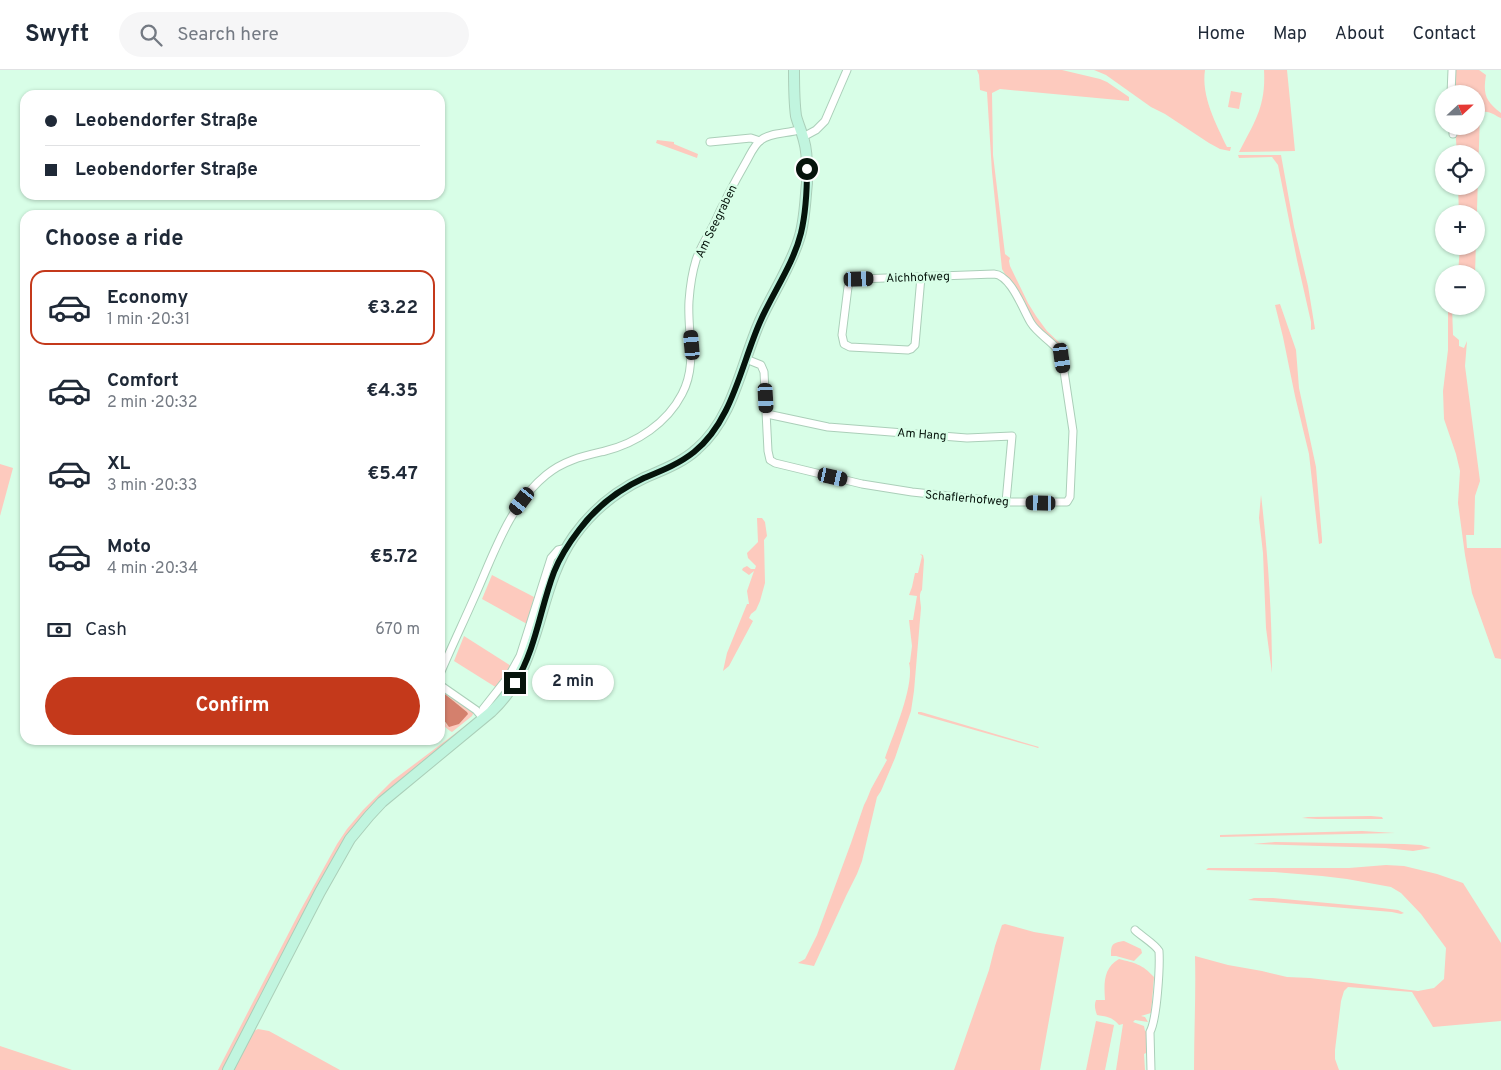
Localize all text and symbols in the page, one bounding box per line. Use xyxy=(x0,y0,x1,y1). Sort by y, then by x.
search box xyxy=(119,12,469,57)
text: Swyft xyxy=(25,20,89,50)
icon: search xyxy=(137,21,165,49)
text: Search here xyxy=(177,23,279,47)
text: Home xyxy=(1197,23,1245,46)
text: Map xyxy=(1273,23,1307,46)
text: About xyxy=(1335,23,1384,46)
text: Contact xyxy=(1412,23,1476,46)
north arrow xyxy=(1435,85,1485,135)
map controls xyxy=(1435,85,1485,315)
text: Leobendorfer Straße xyxy=(75,109,258,133)
button: locate xyxy=(1435,145,1485,195)
text: Leobendorfer Straße xyxy=(75,158,258,182)
route start xyxy=(796,158,818,180)
street label: Am Seegraben xyxy=(692,182,741,261)
button: + xyxy=(1435,205,1485,255)
text: Choose a ride xyxy=(45,226,183,253)
button: − xyxy=(1435,265,1485,315)
street label: Aichhofweg xyxy=(886,269,950,287)
car xyxy=(843,271,874,287)
icon: car xyxy=(47,285,92,330)
text: Economy xyxy=(107,286,188,310)
text: €3.22 xyxy=(367,296,418,320)
text: 1 min · 20:31 xyxy=(107,310,190,330)
car xyxy=(683,329,700,361)
car xyxy=(1052,342,1071,374)
icon: car xyxy=(47,368,92,413)
text: Comfort xyxy=(107,369,179,393)
text: €4.35 xyxy=(366,379,418,403)
car xyxy=(757,383,774,413)
text: 2 min · 20:32 xyxy=(107,393,197,413)
street label: Am Hang xyxy=(897,425,947,445)
icon: car xyxy=(47,451,92,496)
text: XL xyxy=(107,452,130,476)
text: €5.47 xyxy=(367,462,418,486)
car xyxy=(816,466,849,488)
text: 3 min · 20:33 xyxy=(107,476,197,496)
car xyxy=(506,485,537,517)
street label: Schaflerhofweg xyxy=(924,487,1009,511)
car xyxy=(1025,495,1056,511)
icon: car xyxy=(47,534,92,579)
text: Moto xyxy=(107,535,151,559)
text: €5.72 xyxy=(370,545,418,569)
text: 4 min · 20:34 xyxy=(107,559,198,579)
icon: cash xyxy=(45,616,73,644)
text: Cash xyxy=(85,618,127,642)
text: 670 m xyxy=(375,620,420,640)
callout: 2 min xyxy=(532,666,615,700)
route end xyxy=(504,672,526,694)
text: 2 min xyxy=(552,672,594,692)
button: Confirm xyxy=(45,677,420,735)

